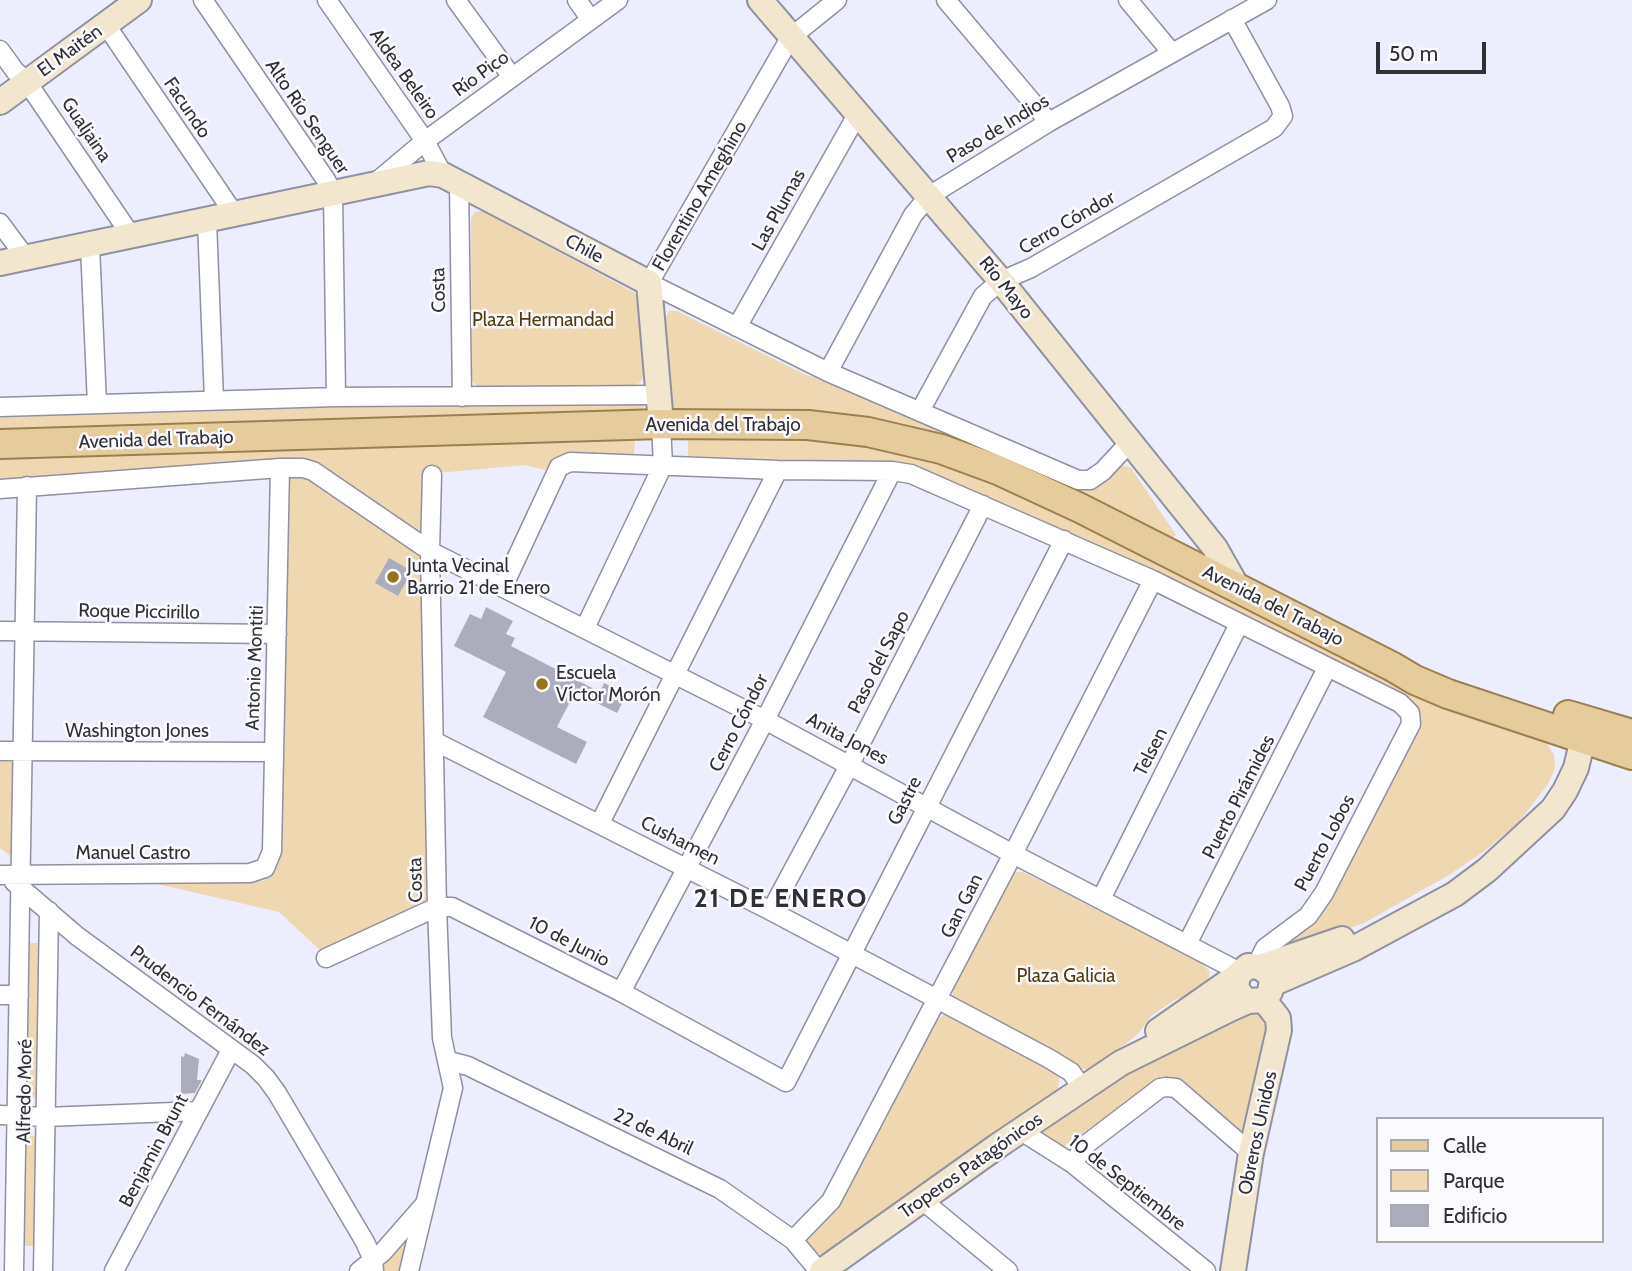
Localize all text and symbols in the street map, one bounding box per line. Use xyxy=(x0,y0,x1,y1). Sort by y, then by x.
street label: El Maitén xyxy=(33,20,107,82)
street label: Aldea Beleiro xyxy=(365,24,443,124)
scale bar xyxy=(1380,28,1490,72)
text: 50 m xyxy=(1389,41,1438,66)
street label: Río Pico xyxy=(448,46,514,102)
street label: Alto Río Senguer xyxy=(260,55,354,179)
street label: Facundo xyxy=(158,73,216,143)
street label: Paso de Indios xyxy=(943,90,1053,168)
street label: Gualjaina xyxy=(56,93,116,167)
street label: Florentino Ameghino xyxy=(648,117,752,275)
street label: Las Plumas xyxy=(747,165,811,255)
street label: Cerro Cóndor xyxy=(1015,186,1119,260)
street label: Chile xyxy=(561,230,607,268)
street label: Río Mayo xyxy=(974,252,1038,324)
street label: Costa xyxy=(427,267,451,313)
park label: Plaza Hermandad xyxy=(472,309,614,331)
street label: Avenida del Trabajo xyxy=(645,414,801,436)
street label: Avenida del Trabajo xyxy=(78,426,234,454)
place label: Junta Vecinal Barrio 21 de Enero xyxy=(407,555,550,599)
street label: Avenida del Trabajo xyxy=(1199,561,1347,651)
marker: Junta Vecinal Barrio 21 de Enero xyxy=(385,569,401,585)
street label: Roque Piccirillo xyxy=(78,600,200,624)
street label: Antonio Montiti xyxy=(241,605,269,731)
street label: Paso del Sapo xyxy=(843,607,915,717)
place label: Escuela Víctor Morón xyxy=(556,662,661,706)
street label: Cerro Cóndor xyxy=(705,670,773,776)
marker: Escuela Víctor Morón xyxy=(534,676,550,692)
street label: Anita Jones xyxy=(802,708,892,770)
street label: Washington Jones xyxy=(65,720,209,742)
street label: Telsen xyxy=(1129,724,1173,780)
street label: Puerto Pirámides xyxy=(1198,731,1280,863)
street label: Gastre xyxy=(883,773,927,829)
street label: Puerto Lobos xyxy=(1290,791,1360,895)
street label: Cushamen xyxy=(637,811,723,871)
street label: Manuel Castro xyxy=(76,842,190,864)
street label: Costa xyxy=(404,857,428,903)
street label: Gan Gan xyxy=(936,870,988,942)
district label: 21 DE ENERO xyxy=(695,883,867,915)
street label: 10 de Junio xyxy=(525,912,613,972)
street label: Prudencio Fernández xyxy=(126,941,274,1061)
park label: Plaza Galicia xyxy=(1017,965,1115,987)
street label: Alfredo Moré xyxy=(13,1039,37,1143)
street label: Obreros Unidos xyxy=(1234,1069,1282,1197)
street label: Benjamin Brunt xyxy=(115,1091,193,1211)
street label: 22 de Abril xyxy=(609,1104,697,1160)
street label: Troperos Patagónicos xyxy=(895,1108,1047,1224)
legend xyxy=(1376,1117,1604,1243)
street label: 10 de Septiembre xyxy=(1064,1130,1190,1236)
text: Calle xyxy=(1443,1133,1487,1158)
text: Parque xyxy=(1443,1168,1505,1193)
text: Edificio xyxy=(1443,1203,1507,1228)

